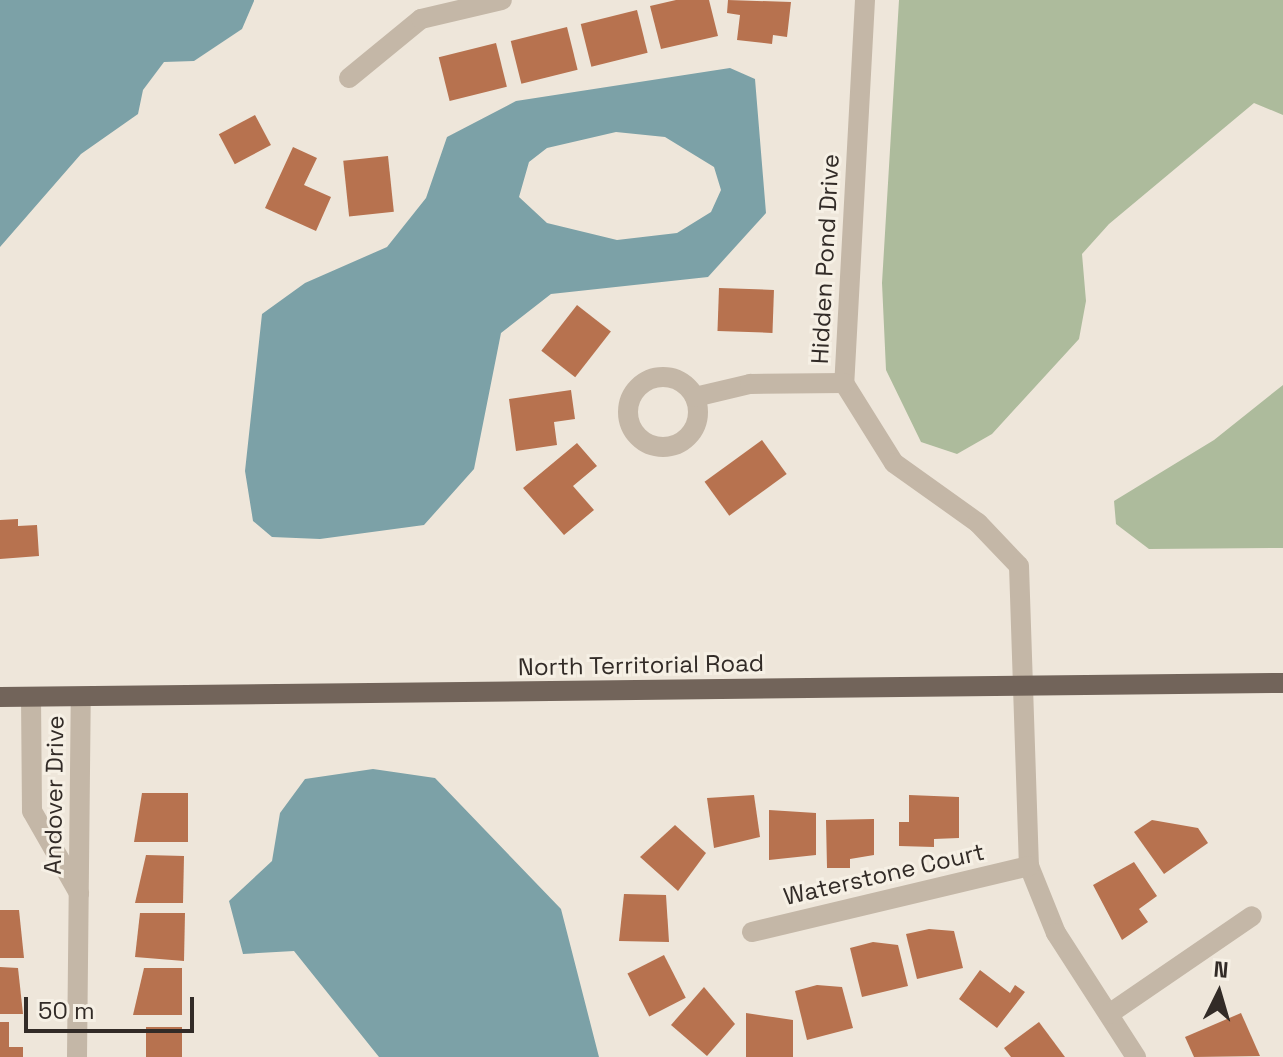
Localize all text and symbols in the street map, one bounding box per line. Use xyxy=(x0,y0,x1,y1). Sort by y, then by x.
street label: Hidden Pond Drive xyxy=(805,153,845,365)
street label: North Territorial Road xyxy=(517,648,765,682)
street label: Andover Drive xyxy=(38,715,70,875)
street label: Waterstone Court xyxy=(781,837,987,911)
north arrow xyxy=(1179,953,1259,1033)
text: N xyxy=(1213,955,1230,984)
scale bar xyxy=(28,981,198,1031)
text: 50 m xyxy=(38,995,95,1026)

